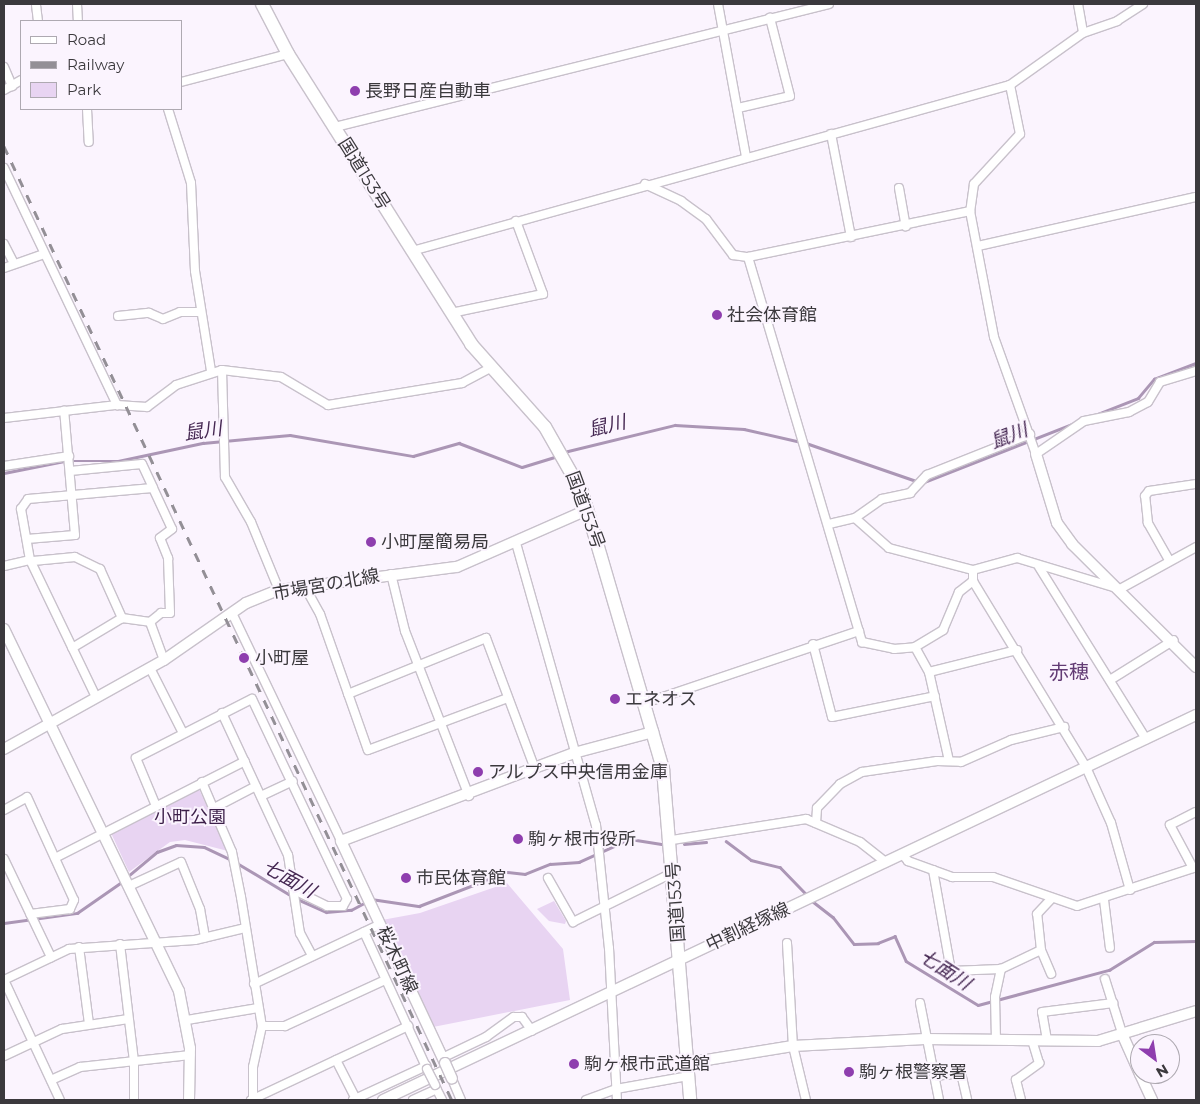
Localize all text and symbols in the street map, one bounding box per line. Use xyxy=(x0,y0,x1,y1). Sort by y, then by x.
legend xyxy=(20,20,182,110)
text: Road xyxy=(67,30,106,49)
text: Railway xyxy=(67,55,124,74)
text: Park xyxy=(67,80,101,99)
place label: 長野日産自動車 xyxy=(365,80,491,102)
marker: 長野日産自動車 xyxy=(349,85,361,97)
street label: 国道153号 xyxy=(333,134,395,214)
place label: 社会体育館 xyxy=(727,304,817,326)
marker: 社会体育館 xyxy=(711,309,723,321)
water label: 鼠川 xyxy=(586,411,628,441)
water label: 鼠川 xyxy=(183,417,223,445)
water label: 鼠川 xyxy=(987,419,1031,453)
street label: 国道153号 xyxy=(561,468,609,552)
place label: 小町屋簡易局 xyxy=(381,531,489,553)
marker: 小町屋簡易局 xyxy=(365,536,377,548)
street label: 市場宮の北線 xyxy=(271,565,381,605)
place label: 小町屋 xyxy=(255,647,309,669)
marker: 小町屋 xyxy=(237,651,251,665)
district label: 赤穂 xyxy=(1049,660,1089,684)
place label: エネオス xyxy=(625,688,697,710)
marker: エネオス xyxy=(609,693,621,705)
place label: アルプス中央信用金庫 xyxy=(488,761,668,783)
marker: アルプス中央信用金庫 xyxy=(472,766,484,778)
park label: 小町公園 xyxy=(154,806,226,828)
place label: 駒ヶ根市役所 xyxy=(528,828,636,850)
marker: 駒ヶ根市役所 xyxy=(512,833,524,845)
water label: 七面川 xyxy=(259,855,319,903)
street label: 国道153号 xyxy=(662,861,690,943)
place label: 市民体育館 xyxy=(416,867,506,889)
marker: 市民体育館 xyxy=(400,872,412,884)
street label: 中割経塚線 xyxy=(703,898,793,956)
street label: 桜木町線 xyxy=(372,923,422,997)
water label: 七面川 xyxy=(915,945,975,995)
north arrow xyxy=(1130,1034,1180,1084)
place label: 駒ヶ根市武道館 xyxy=(584,1053,710,1075)
marker: 駒ヶ根市武道館 xyxy=(568,1058,580,1070)
text: N xyxy=(1153,1060,1172,1082)
place label: 駒ヶ根警察署 xyxy=(859,1061,967,1083)
marker: 駒ヶ根警察署 xyxy=(843,1066,855,1078)

